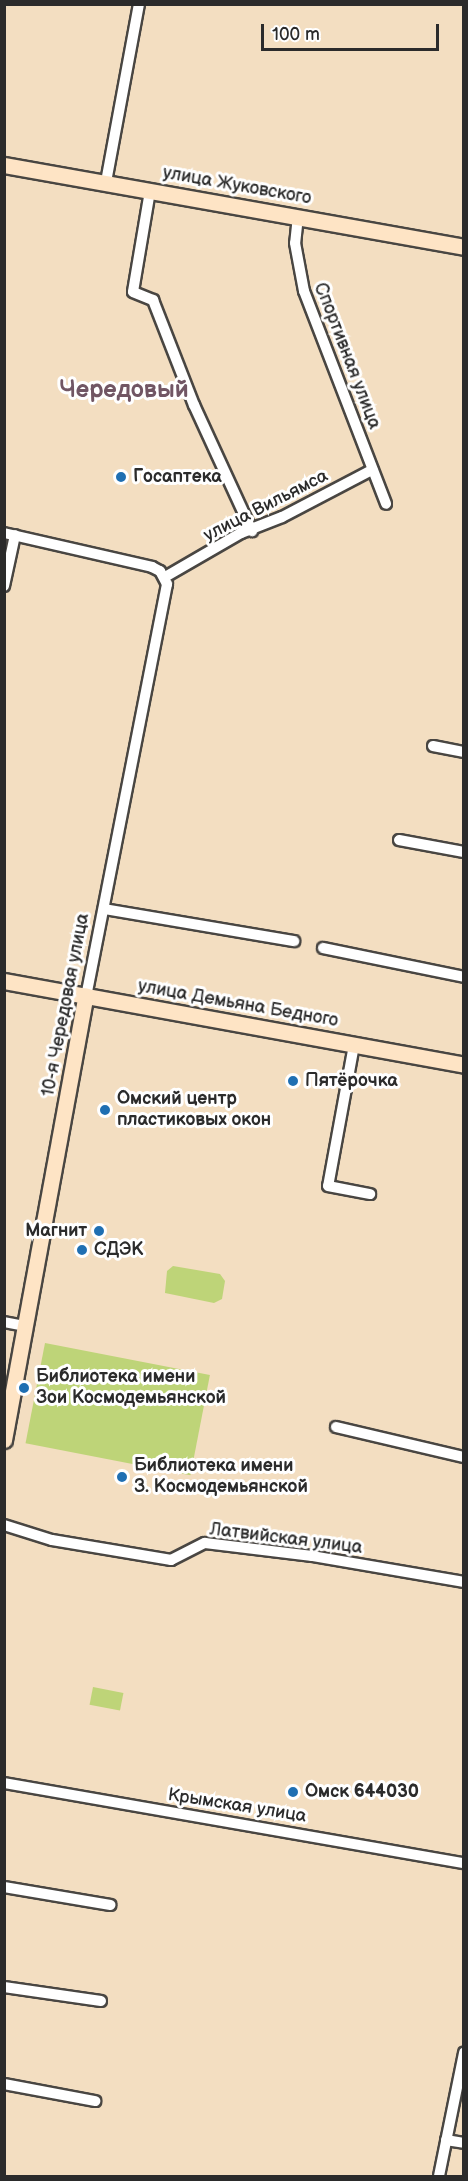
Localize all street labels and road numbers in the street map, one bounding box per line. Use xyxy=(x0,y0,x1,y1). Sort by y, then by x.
street label: улица Жуковского xyxy=(161,162,313,210)
street label: Спортивная улица xyxy=(309,280,385,432)
street label: улица Вильямса xyxy=(200,465,332,547)
street label: 10-я Чередовая улица xyxy=(38,912,94,1098)
street label: улица Демьяна Бедного xyxy=(136,976,340,1032)
street label: Латвийская улица xyxy=(208,1519,364,1559)
street label: Крымская улица xyxy=(166,1784,308,1828)

